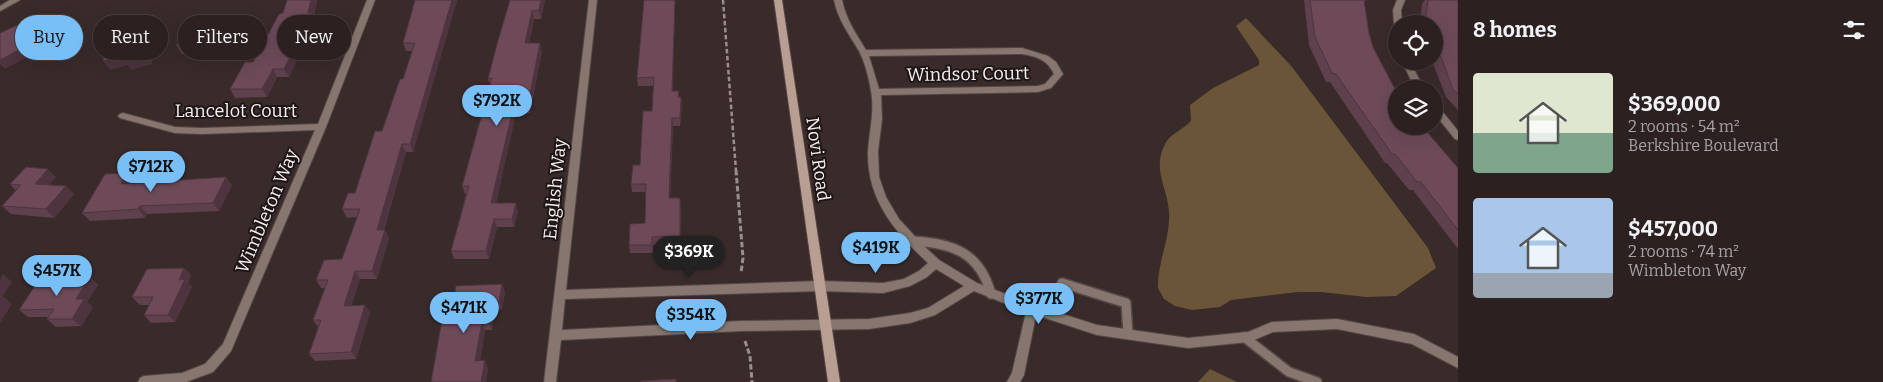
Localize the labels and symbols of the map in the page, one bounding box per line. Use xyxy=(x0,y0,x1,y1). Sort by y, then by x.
street label: Windsor Court xyxy=(906,62,1030,86)
pin: $792K xyxy=(462,84,532,127)
street label: Lancelot Court xyxy=(175,100,298,122)
street label: Novi Road xyxy=(801,116,835,203)
street label: English Way xyxy=(539,137,571,241)
street label: Wimbleton Way xyxy=(231,145,303,277)
pin: $712K xyxy=(116,150,186,193)
pin: $419K xyxy=(841,232,911,274)
pin: $369K xyxy=(654,236,724,278)
pin: $457K xyxy=(22,254,92,297)
pin: $377K xyxy=(1004,282,1074,325)
pin: $471K xyxy=(429,292,499,334)
pin: $354K xyxy=(656,298,726,341)

